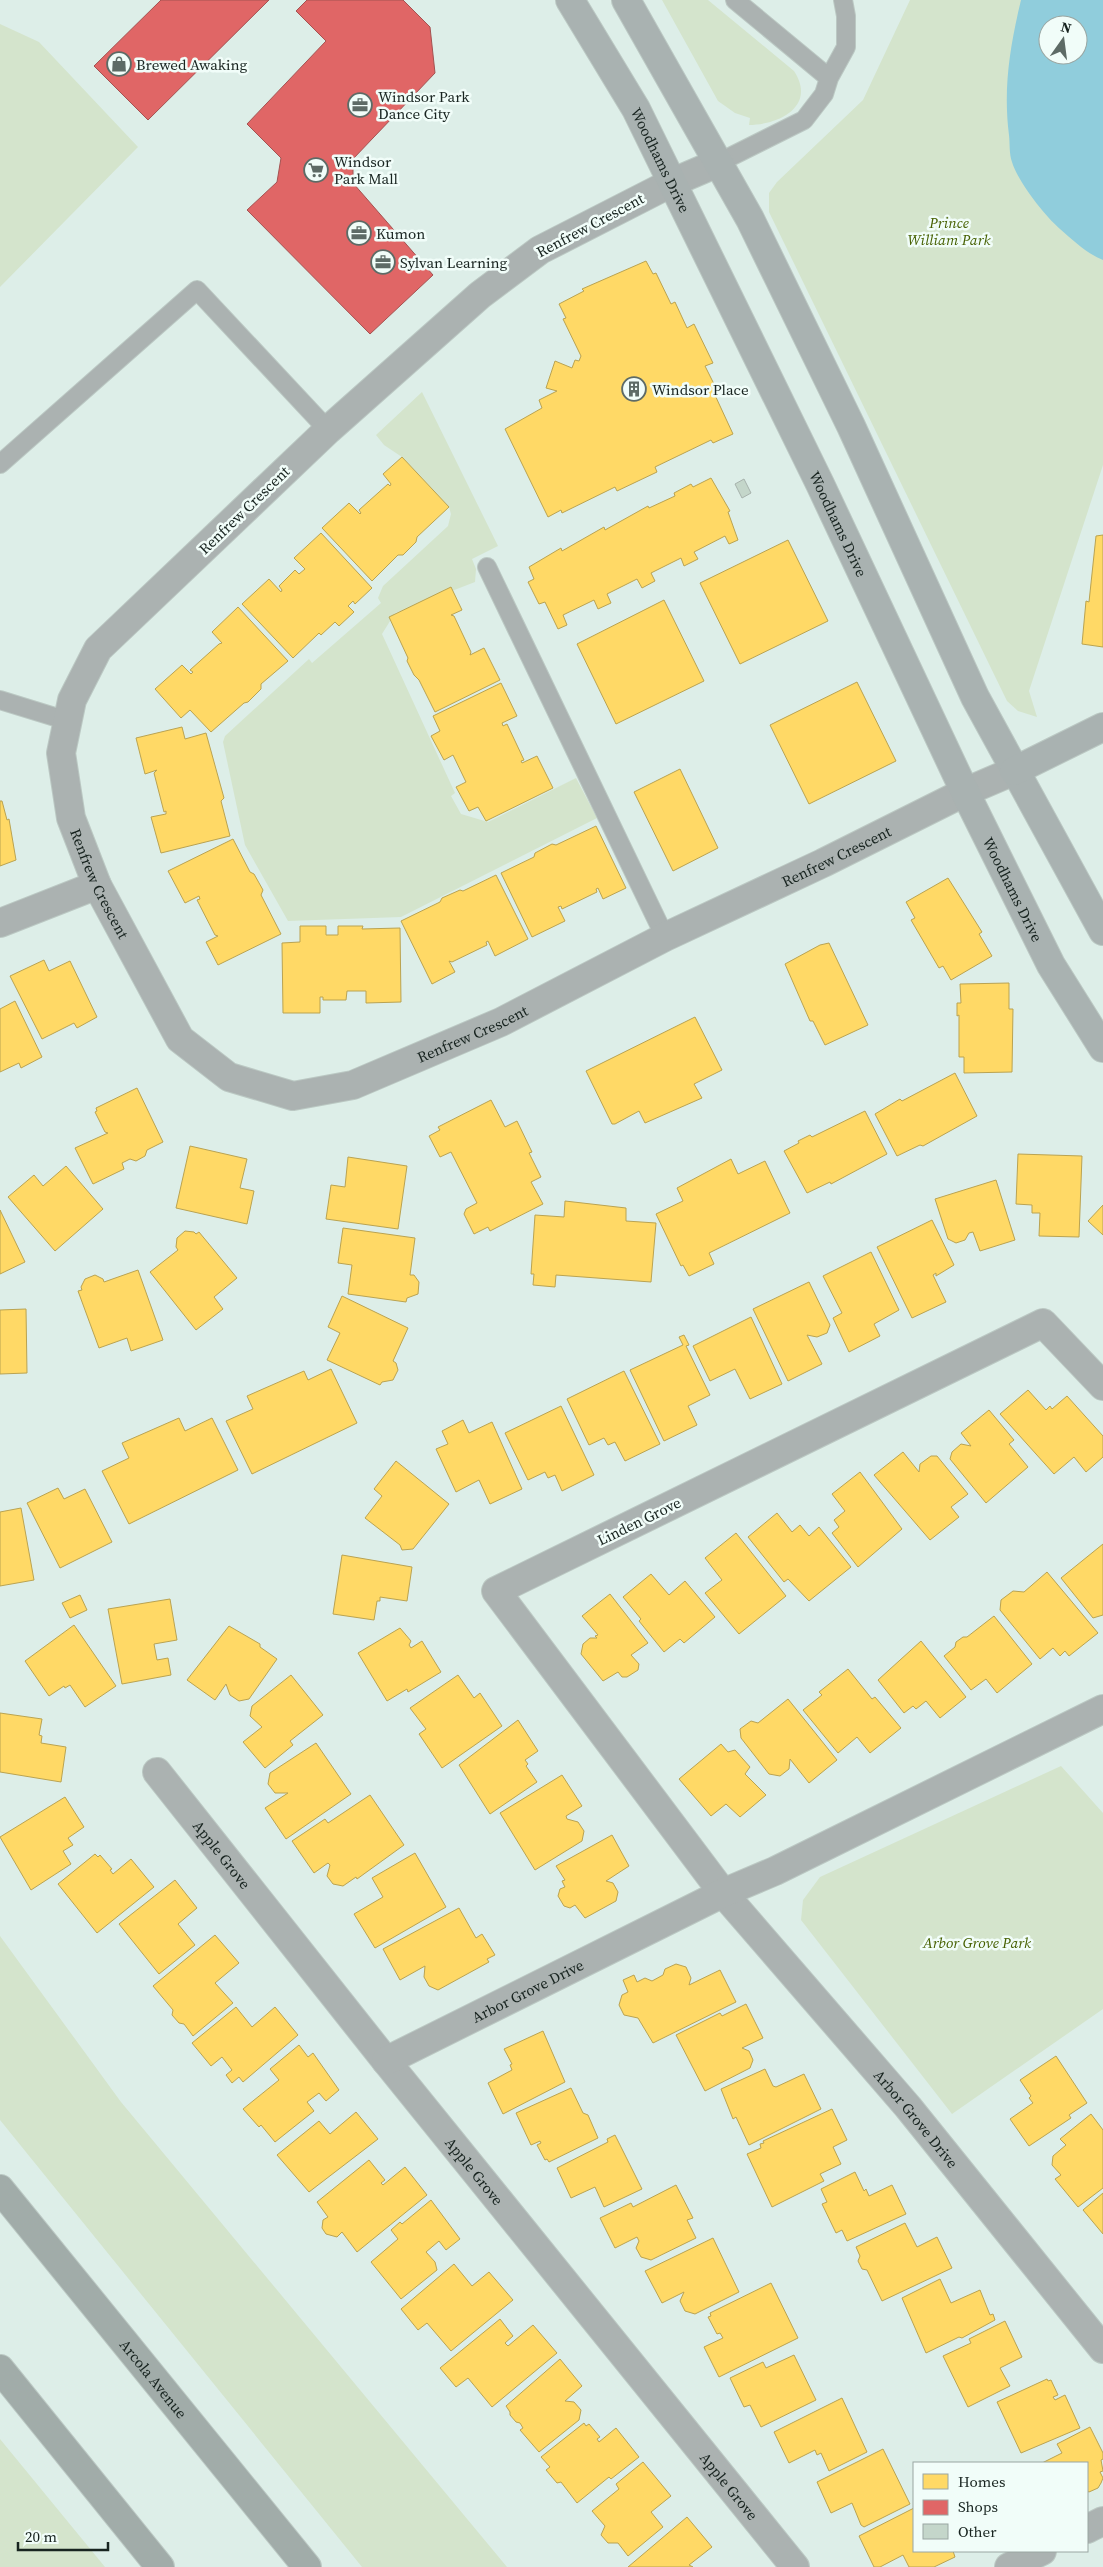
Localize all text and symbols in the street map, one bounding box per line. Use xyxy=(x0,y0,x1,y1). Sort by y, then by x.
north arrow xyxy=(1038,15,1088,65)
text: N xyxy=(1059,16,1074,38)
shop icon: Brewed Awaking xyxy=(106,51,132,77)
place label: Brewed Awaking xyxy=(136,54,248,75)
place label: Windsor Park Dance City xyxy=(378,86,470,124)
office icon: Windsor Park Dance City xyxy=(347,92,373,118)
street label: Woodhams Drive xyxy=(626,104,696,216)
place label: Windsor Park Mall xyxy=(334,151,399,189)
supermarket icon: Windsor Park Mall xyxy=(303,157,329,183)
street label: Renfrew Crescent xyxy=(533,188,648,262)
park label: Prince William Park xyxy=(908,212,991,250)
office icon: Kumon xyxy=(346,220,372,246)
place label: Kumon xyxy=(376,223,425,244)
office icon: Sylvan Learning xyxy=(370,249,396,275)
place label: Sylvan Learning xyxy=(400,252,508,273)
building icon: Windsor Place xyxy=(621,376,647,402)
place label: Windsor Place xyxy=(652,379,749,400)
street label: Renfrew Crescent xyxy=(194,461,294,559)
street label: Woodhams Drive xyxy=(805,467,873,580)
street label: Renfrew Crescent xyxy=(778,820,894,891)
street label: Renfrew Crescent xyxy=(66,825,134,942)
street label: Woodhams Drive xyxy=(978,833,1048,945)
street label: Renfrew Crescent xyxy=(414,999,531,1067)
street label: Linden Grove xyxy=(594,1492,685,1550)
street label: Apple Grove xyxy=(189,1816,256,1893)
park label: Arbor Grove Park xyxy=(922,1932,1032,1953)
street label: Arbor Grove Drive xyxy=(468,1954,587,2027)
street label: Arbor Grove Drive xyxy=(869,2065,964,2173)
street label: Apple Grove xyxy=(441,2132,509,2210)
street label: Arcola Avenue xyxy=(115,2334,193,2423)
street label: Apple Grove xyxy=(695,2447,764,2525)
legend xyxy=(913,2462,1088,2552)
text: Homes xyxy=(958,2471,1005,2492)
text: Shops xyxy=(958,2496,998,2517)
scale bar xyxy=(18,2520,108,2552)
text: Other xyxy=(958,2521,997,2542)
text: 20 m xyxy=(25,2526,57,2547)

